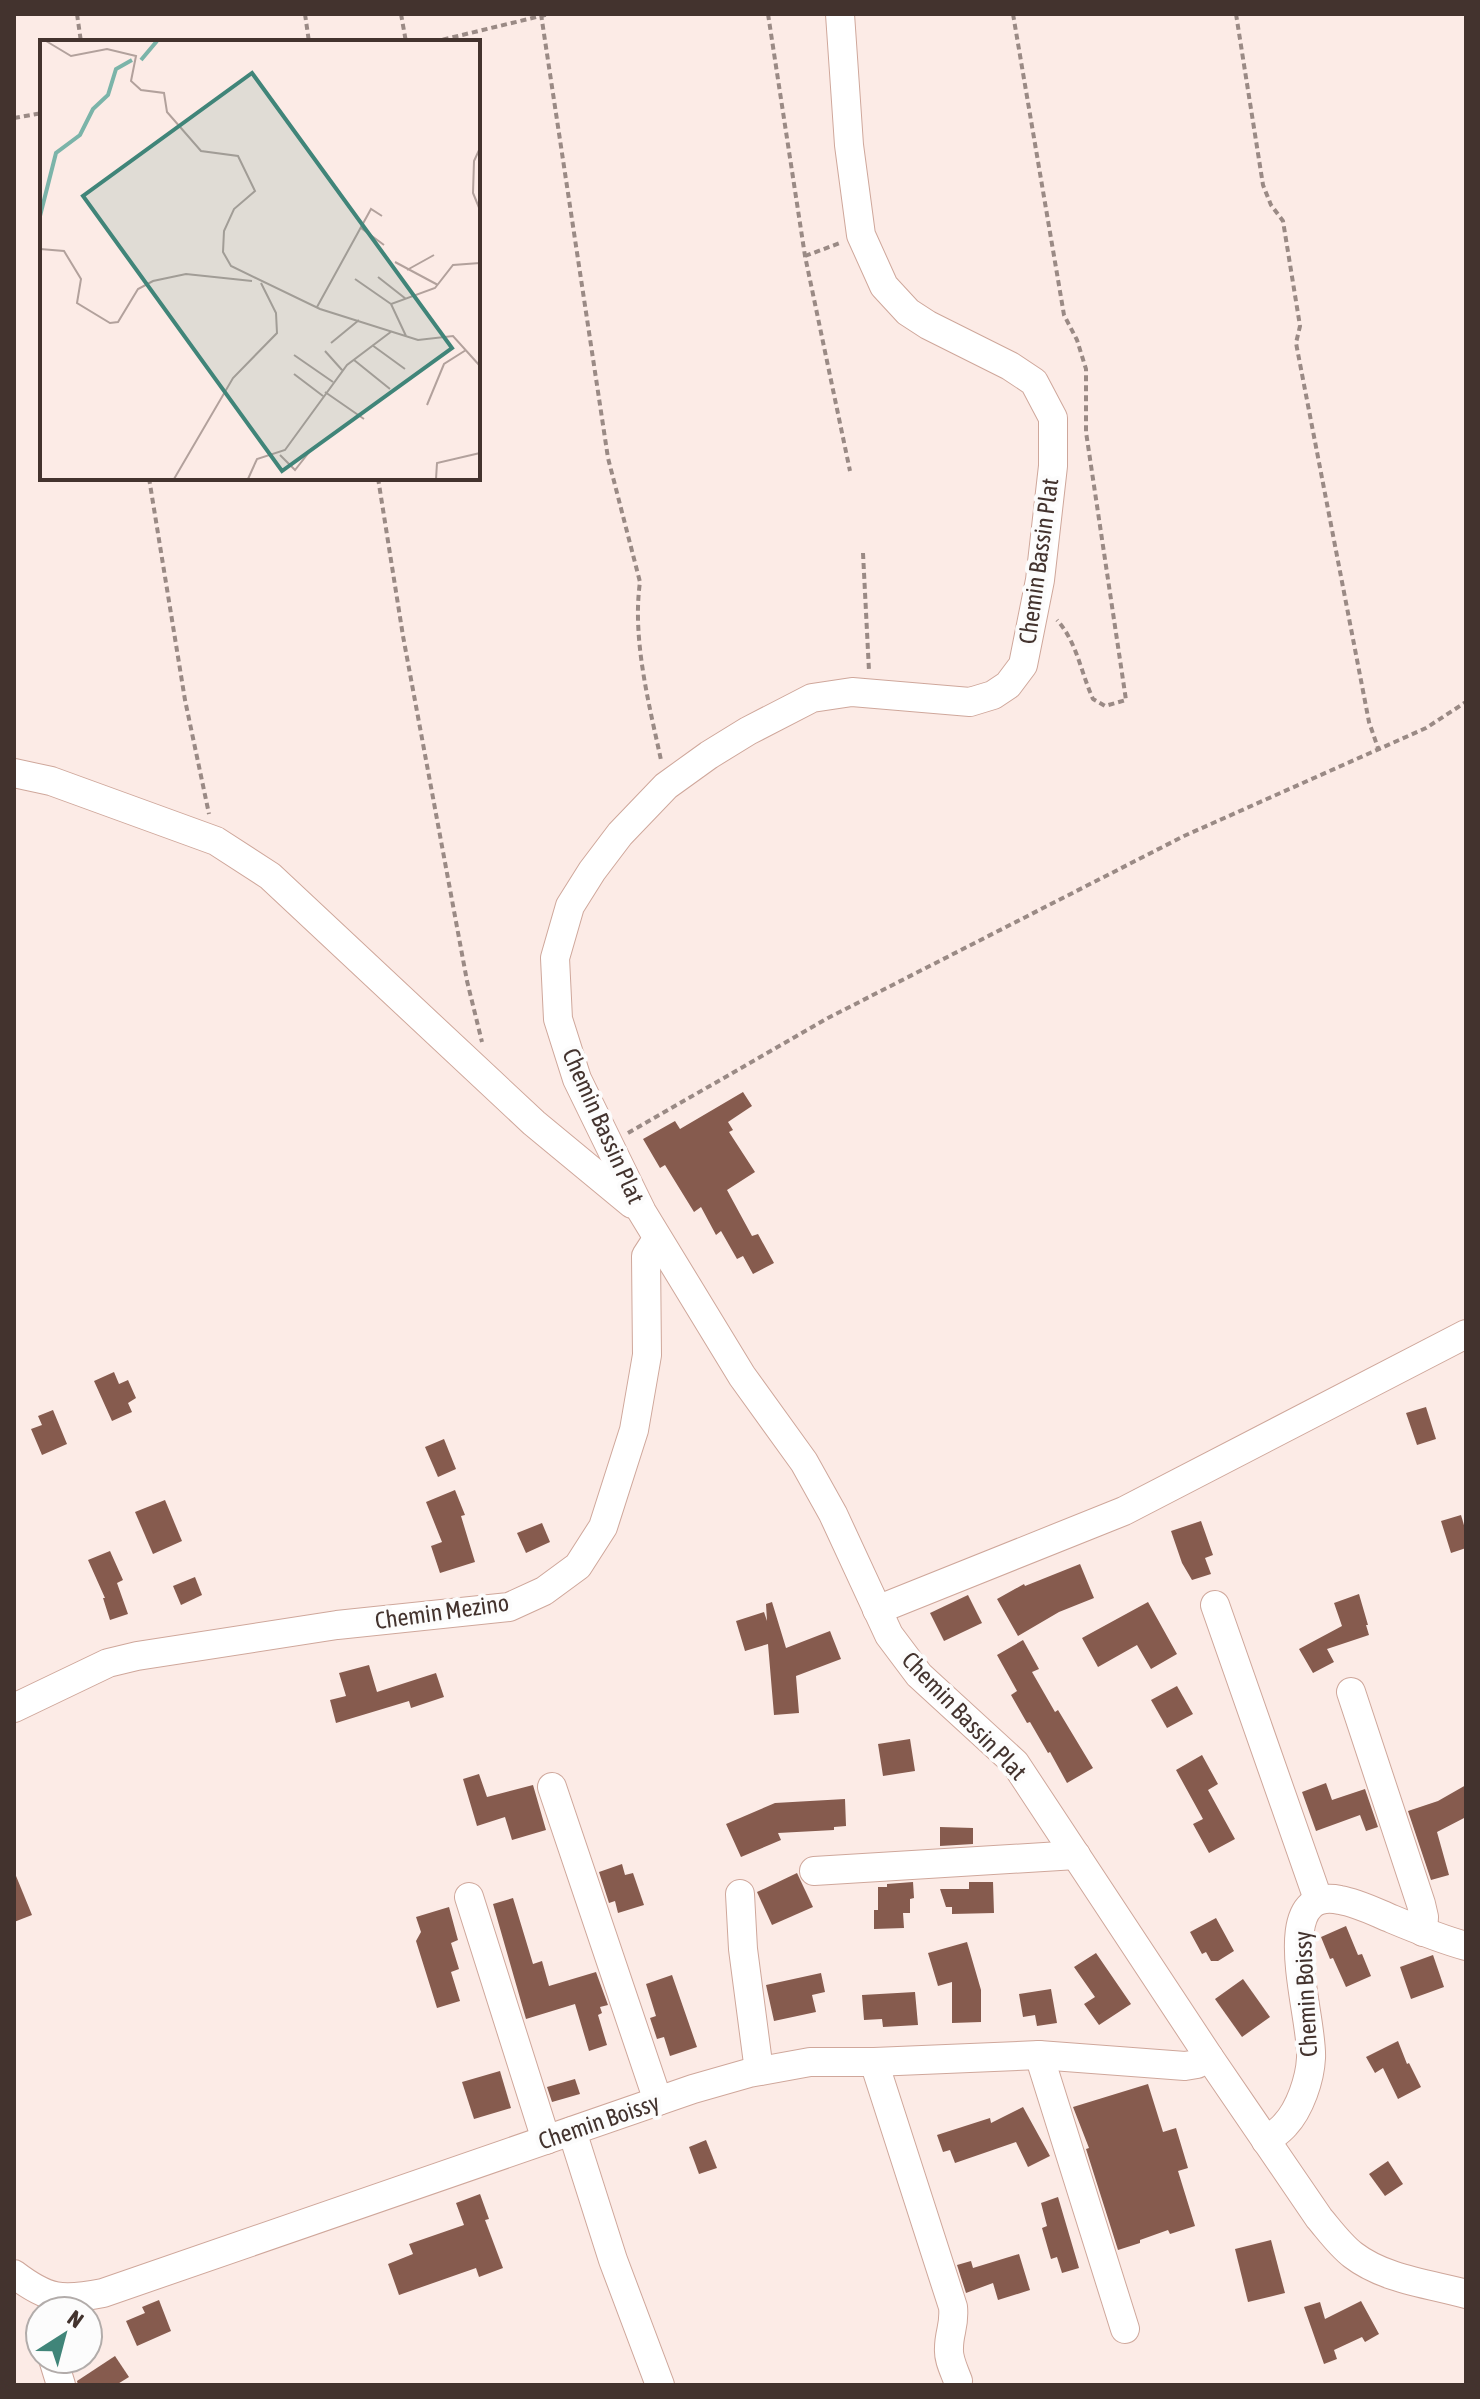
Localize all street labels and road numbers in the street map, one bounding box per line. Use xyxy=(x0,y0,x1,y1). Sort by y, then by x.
street label: Chemin Bassin Plat xyxy=(1014,476,1064,646)
street label: Chemin Bassin Plat xyxy=(557,1044,650,1208)
street label: Chemin Mezino xyxy=(373,1589,511,1634)
street label: Chemin Bassin Plat xyxy=(897,1646,1032,1785)
street label: Chemin Boissy xyxy=(1289,1930,1322,2058)
street label: Chemin Boissy xyxy=(535,2088,663,2155)

